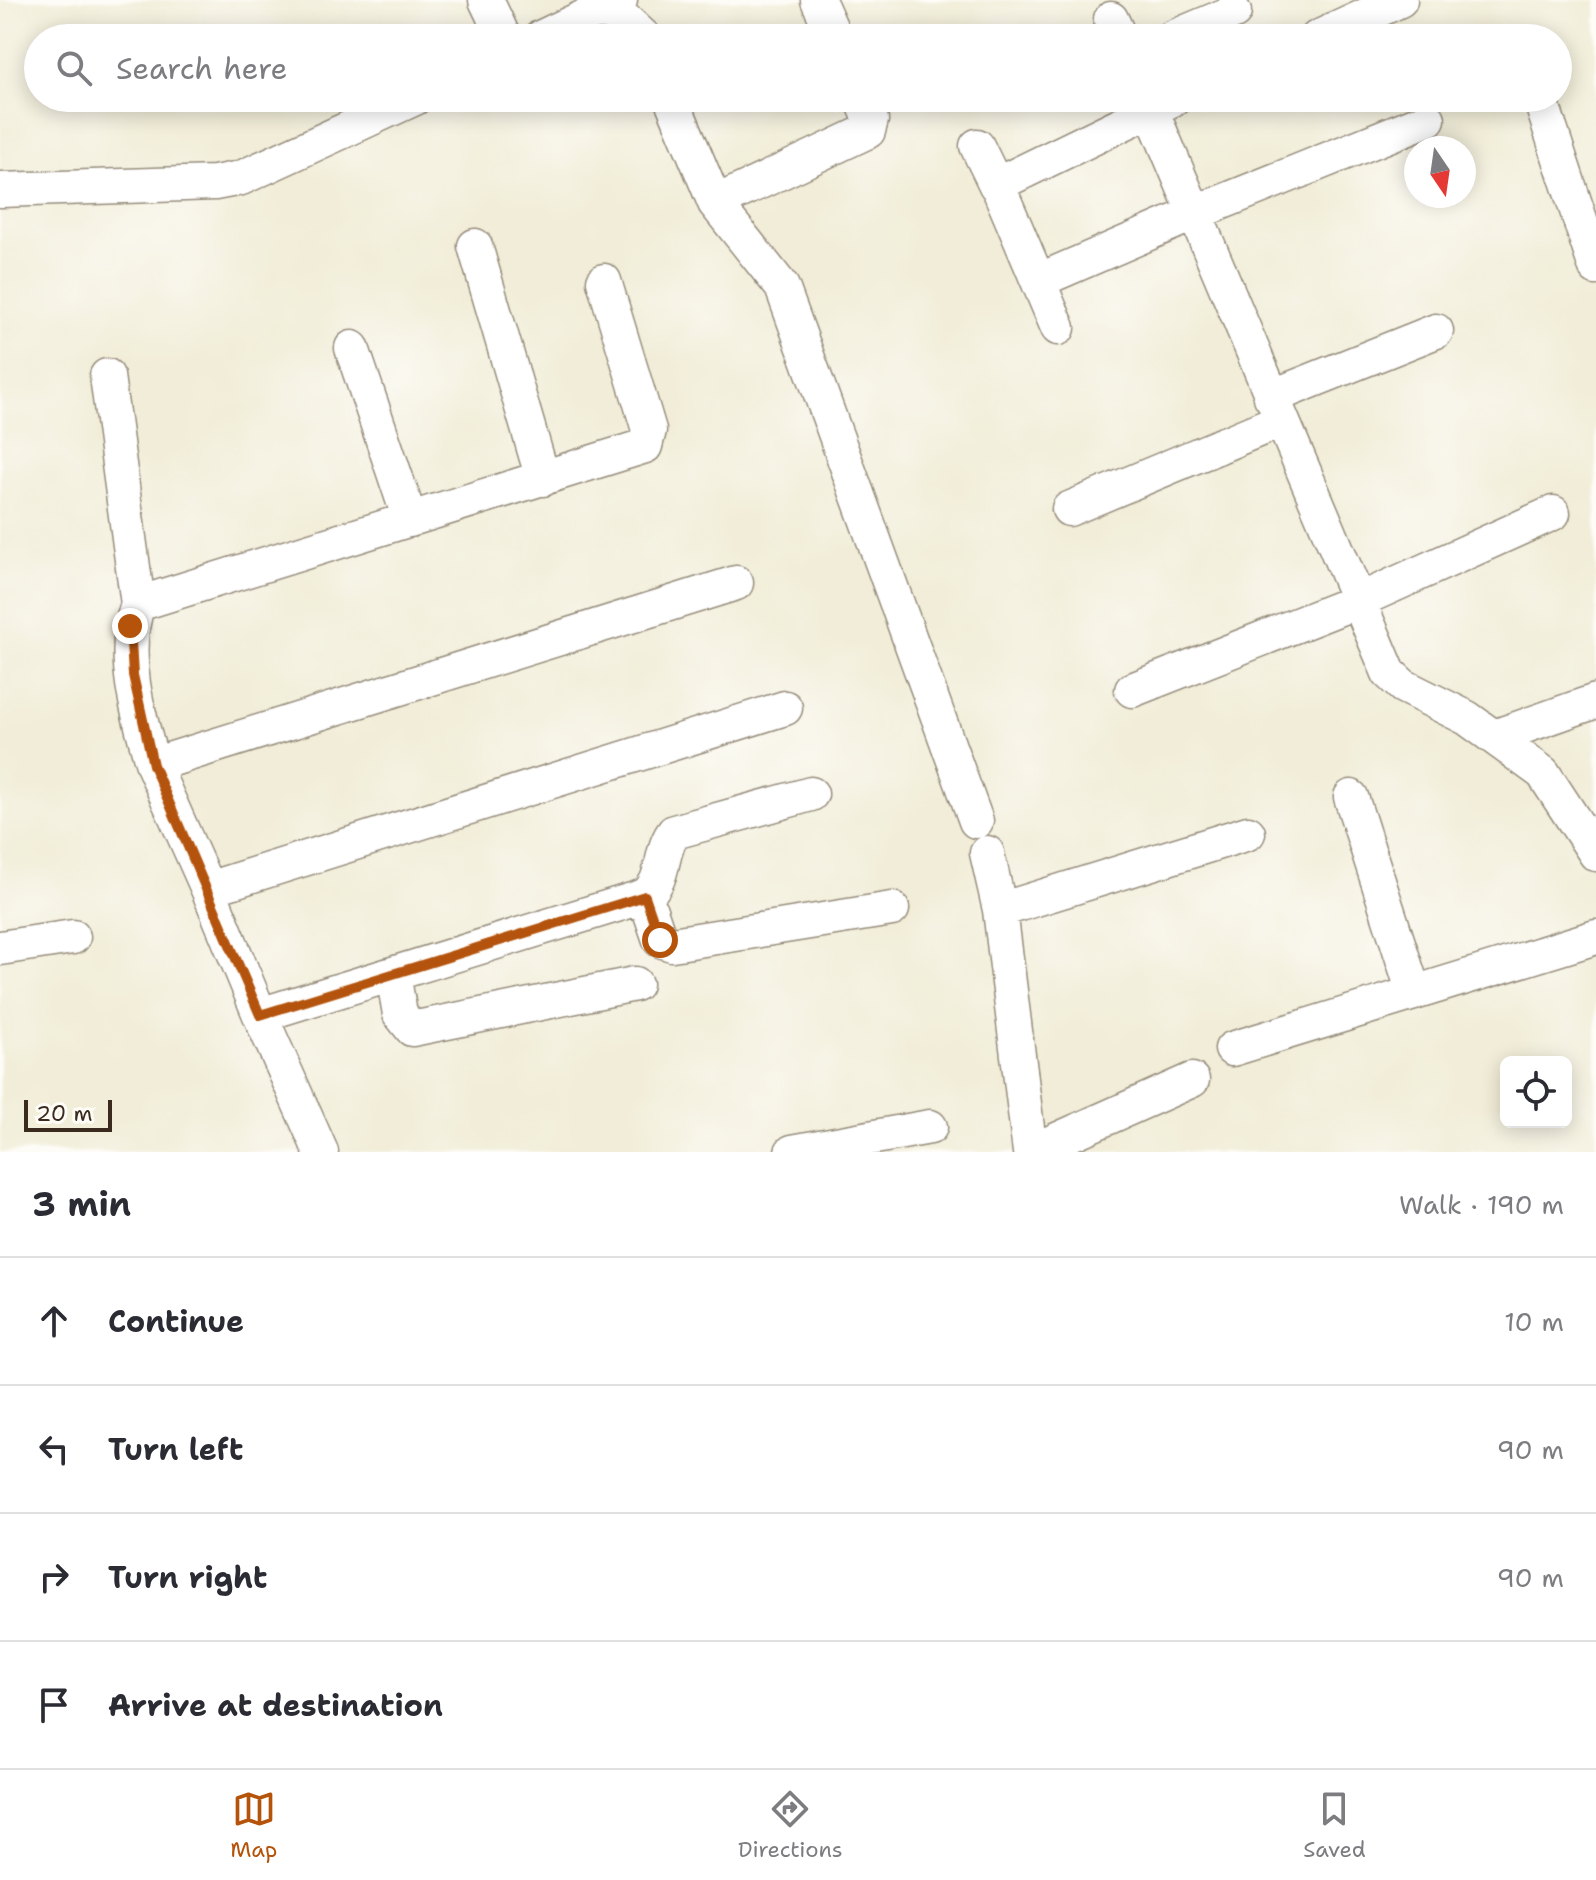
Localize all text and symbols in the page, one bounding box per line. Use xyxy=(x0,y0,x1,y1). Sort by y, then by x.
search box xyxy=(24,24,1572,112)
icon: search xyxy=(52,46,96,90)
text: Search here xyxy=(116,48,287,89)
north arrow xyxy=(1404,136,1476,208)
route end xyxy=(112,608,148,644)
route start xyxy=(642,922,678,958)
map controls xyxy=(1500,1056,1572,1128)
button: locate xyxy=(1500,1056,1572,1128)
scale bar xyxy=(24,1096,112,1132)
text: 20 m xyxy=(36,1099,93,1128)
text: 3 min xyxy=(32,1181,131,1227)
text: Walk · 190 m xyxy=(1399,1187,1564,1222)
icon: ahead xyxy=(32,1299,76,1343)
text: Continue xyxy=(108,1301,244,1342)
text: 10 m xyxy=(1504,1304,1564,1339)
icon: left xyxy=(32,1427,76,1471)
text: Turn left xyxy=(108,1429,243,1470)
text: 90 m xyxy=(1497,1432,1564,1467)
icon: right xyxy=(32,1555,76,1599)
text: Turn right xyxy=(108,1557,267,1598)
text: 90 m xyxy=(1497,1560,1564,1595)
icon: arrive xyxy=(32,1683,76,1727)
text: Arrive at destination xyxy=(108,1685,443,1726)
tab: Map xyxy=(230,1787,277,1864)
tab: Directions xyxy=(738,1787,843,1864)
tab: Saved xyxy=(1303,1787,1366,1864)

